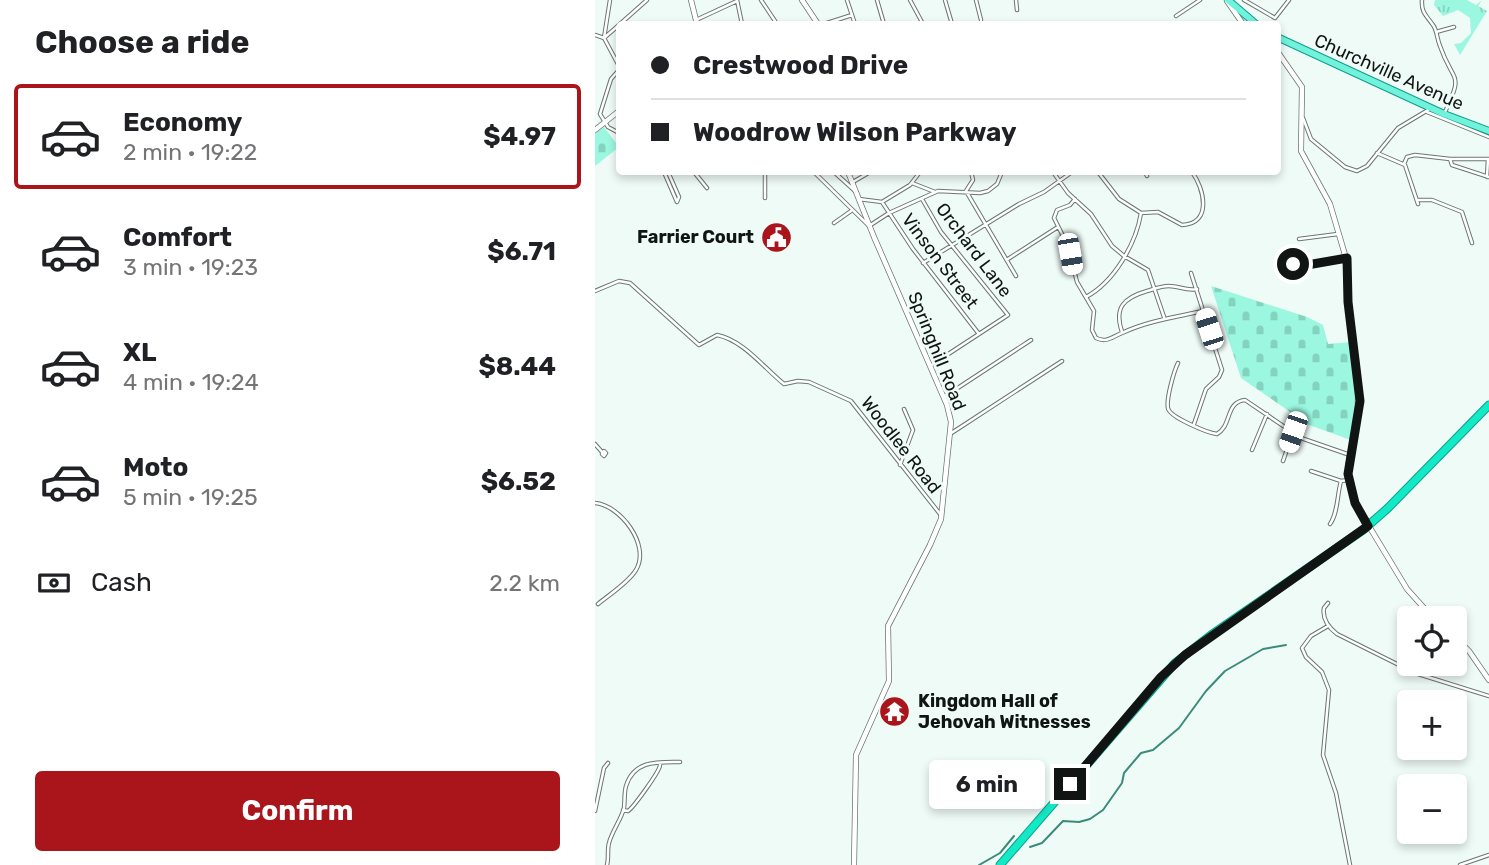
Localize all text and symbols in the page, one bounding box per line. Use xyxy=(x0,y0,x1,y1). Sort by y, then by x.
text: Choose a ride xyxy=(35,23,249,61)
street label: Churchville Avenue xyxy=(1311,29,1467,115)
text: Crestwood Drive xyxy=(693,50,908,81)
icon: car xyxy=(39,105,102,168)
text: Economy xyxy=(123,107,242,138)
text: Woodrow Wilson Parkway xyxy=(693,117,1016,148)
text: $4.97 xyxy=(483,121,556,152)
text: 2 min · 19:22 xyxy=(123,138,257,166)
street label: Orchard Lane xyxy=(931,198,1017,302)
street label: Vinson Street xyxy=(897,209,983,313)
icon: car xyxy=(39,220,102,283)
public building icon: Farrier Court xyxy=(760,220,794,254)
text: Comfort xyxy=(123,222,232,253)
place label: Farrier Court xyxy=(637,226,754,248)
car xyxy=(1057,231,1084,277)
text: $6.71 xyxy=(487,236,556,267)
route start xyxy=(1277,248,1309,280)
text: 3 min · 19:23 xyxy=(123,253,258,281)
street label: Springhill Road xyxy=(903,289,971,413)
car xyxy=(1193,306,1226,352)
icon: car xyxy=(39,335,102,398)
text: XL xyxy=(123,337,156,368)
text: $8.44 xyxy=(478,351,556,382)
text: 4 min · 19:24 xyxy=(123,368,259,396)
street label: Woodlee Road xyxy=(856,392,946,498)
car xyxy=(1277,409,1310,455)
icon: car xyxy=(39,450,102,513)
text: Moto xyxy=(123,452,188,483)
text: $6.52 xyxy=(481,466,556,497)
text: 5 min · 19:25 xyxy=(123,483,258,511)
icon: cash xyxy=(35,564,73,602)
text: Cash xyxy=(91,567,152,598)
text: 2.2 km xyxy=(489,569,560,597)
map controls xyxy=(1397,606,1467,844)
button: locate xyxy=(1397,606,1467,676)
place label: Kingdom Hall of Jehovah Witnesses xyxy=(918,690,1091,733)
button: + xyxy=(1397,690,1467,760)
temple icon: Kingdom Hall of Jehovah Witnesses xyxy=(878,694,912,728)
callout: 6 min xyxy=(930,760,1045,808)
route end xyxy=(1054,768,1086,800)
text: 6 min xyxy=(956,770,1018,798)
button: Confirm xyxy=(35,771,560,851)
button: − xyxy=(1397,774,1467,844)

